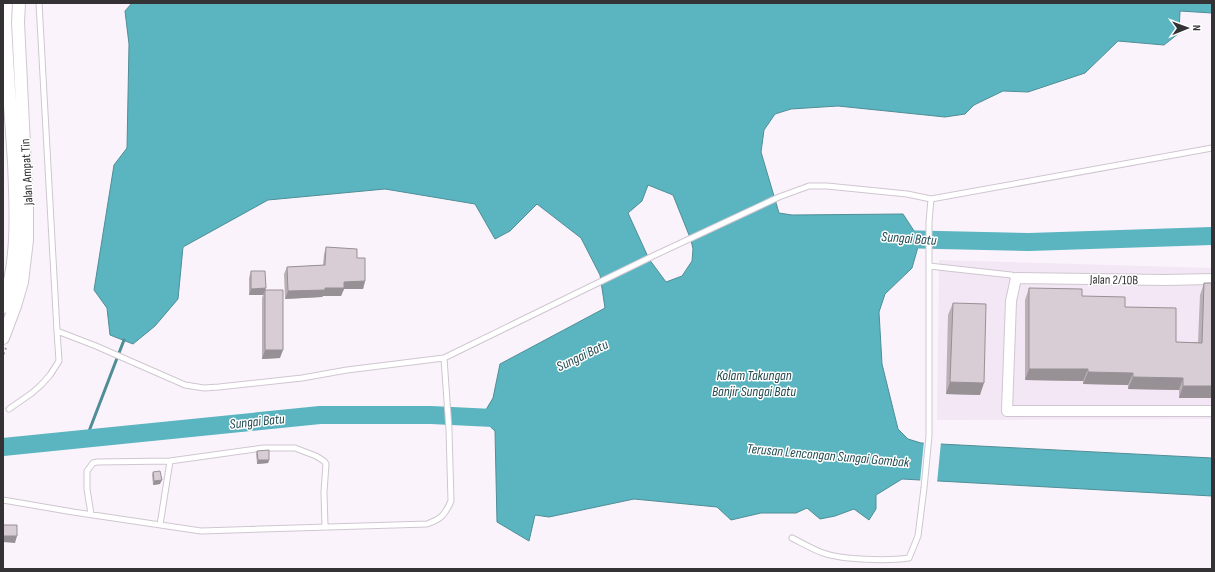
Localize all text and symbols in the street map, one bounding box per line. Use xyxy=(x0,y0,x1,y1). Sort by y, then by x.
north arrow xyxy=(1167,8,1207,48)
text: N xyxy=(1190,25,1203,31)
street label: Jalan Ampat Tin xyxy=(17,138,37,207)
water label: Sungai Batu xyxy=(881,228,937,249)
street label: Jalan 2/10B xyxy=(1089,272,1138,288)
water label: Sungai Batu xyxy=(554,336,611,375)
water label: Kolam Takungan Banjir Sungai Batu xyxy=(712,367,796,400)
water label: Sungai Batu xyxy=(229,410,286,433)
water label: Terusan Lencongan Sungai Gombak xyxy=(746,440,910,471)

